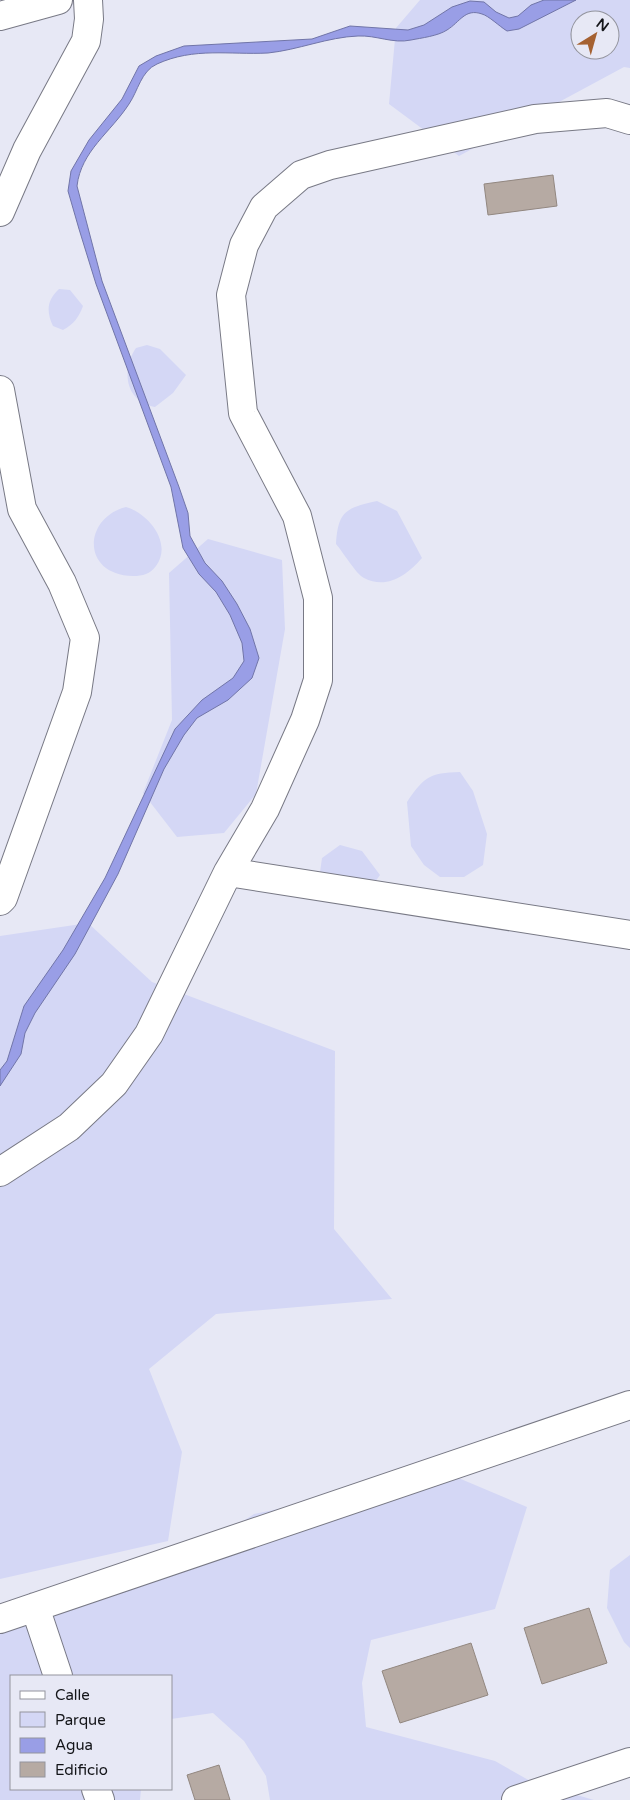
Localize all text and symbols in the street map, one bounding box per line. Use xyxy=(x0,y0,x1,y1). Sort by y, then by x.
north arrow xyxy=(570,10,620,60)
text: N xyxy=(593,15,612,35)
legend xyxy=(10,1675,172,1790)
text: Calle xyxy=(55,1686,90,1704)
text: Parque xyxy=(55,1711,106,1729)
text: Agua xyxy=(55,1736,93,1754)
text: Edificio xyxy=(55,1761,108,1779)

